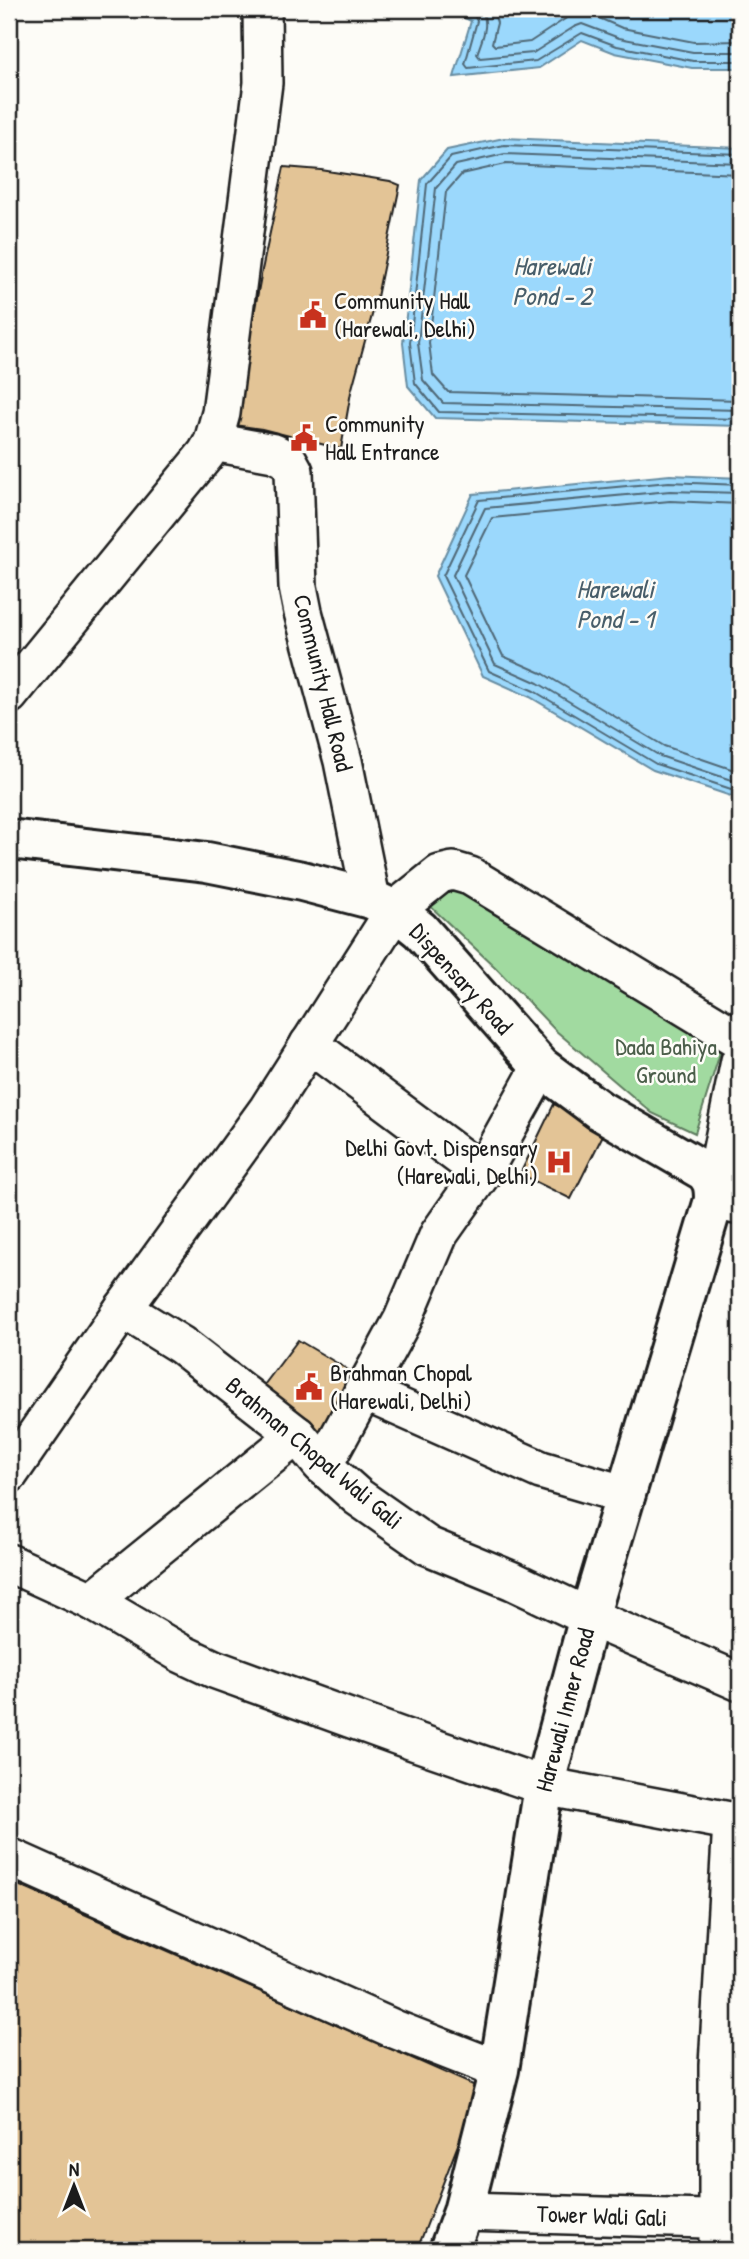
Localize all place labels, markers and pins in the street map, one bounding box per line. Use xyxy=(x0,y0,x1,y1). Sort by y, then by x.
place label: Community Hall (Harewali, Delhi) xyxy=(334,284,476,344)
public building icon: Community Hall (Harewali, Delhi) xyxy=(298,300,328,330)
place label: Community Hall Entrance xyxy=(325,407,440,467)
public building icon: Community Hall Entrance xyxy=(289,423,319,453)
place label: Delhi Govt. Dispensary (Harewali, Delhi) xyxy=(345,1131,538,1191)
hospital icon: Delhi Govt. Dispensary (Harewali, Delhi) xyxy=(544,1147,574,1177)
place label: Brahman Chopal (Harewali, Delhi) xyxy=(330,1356,473,1416)
public building icon: Brahman Chopal (Harewali, Delhi) xyxy=(294,1372,324,1402)

